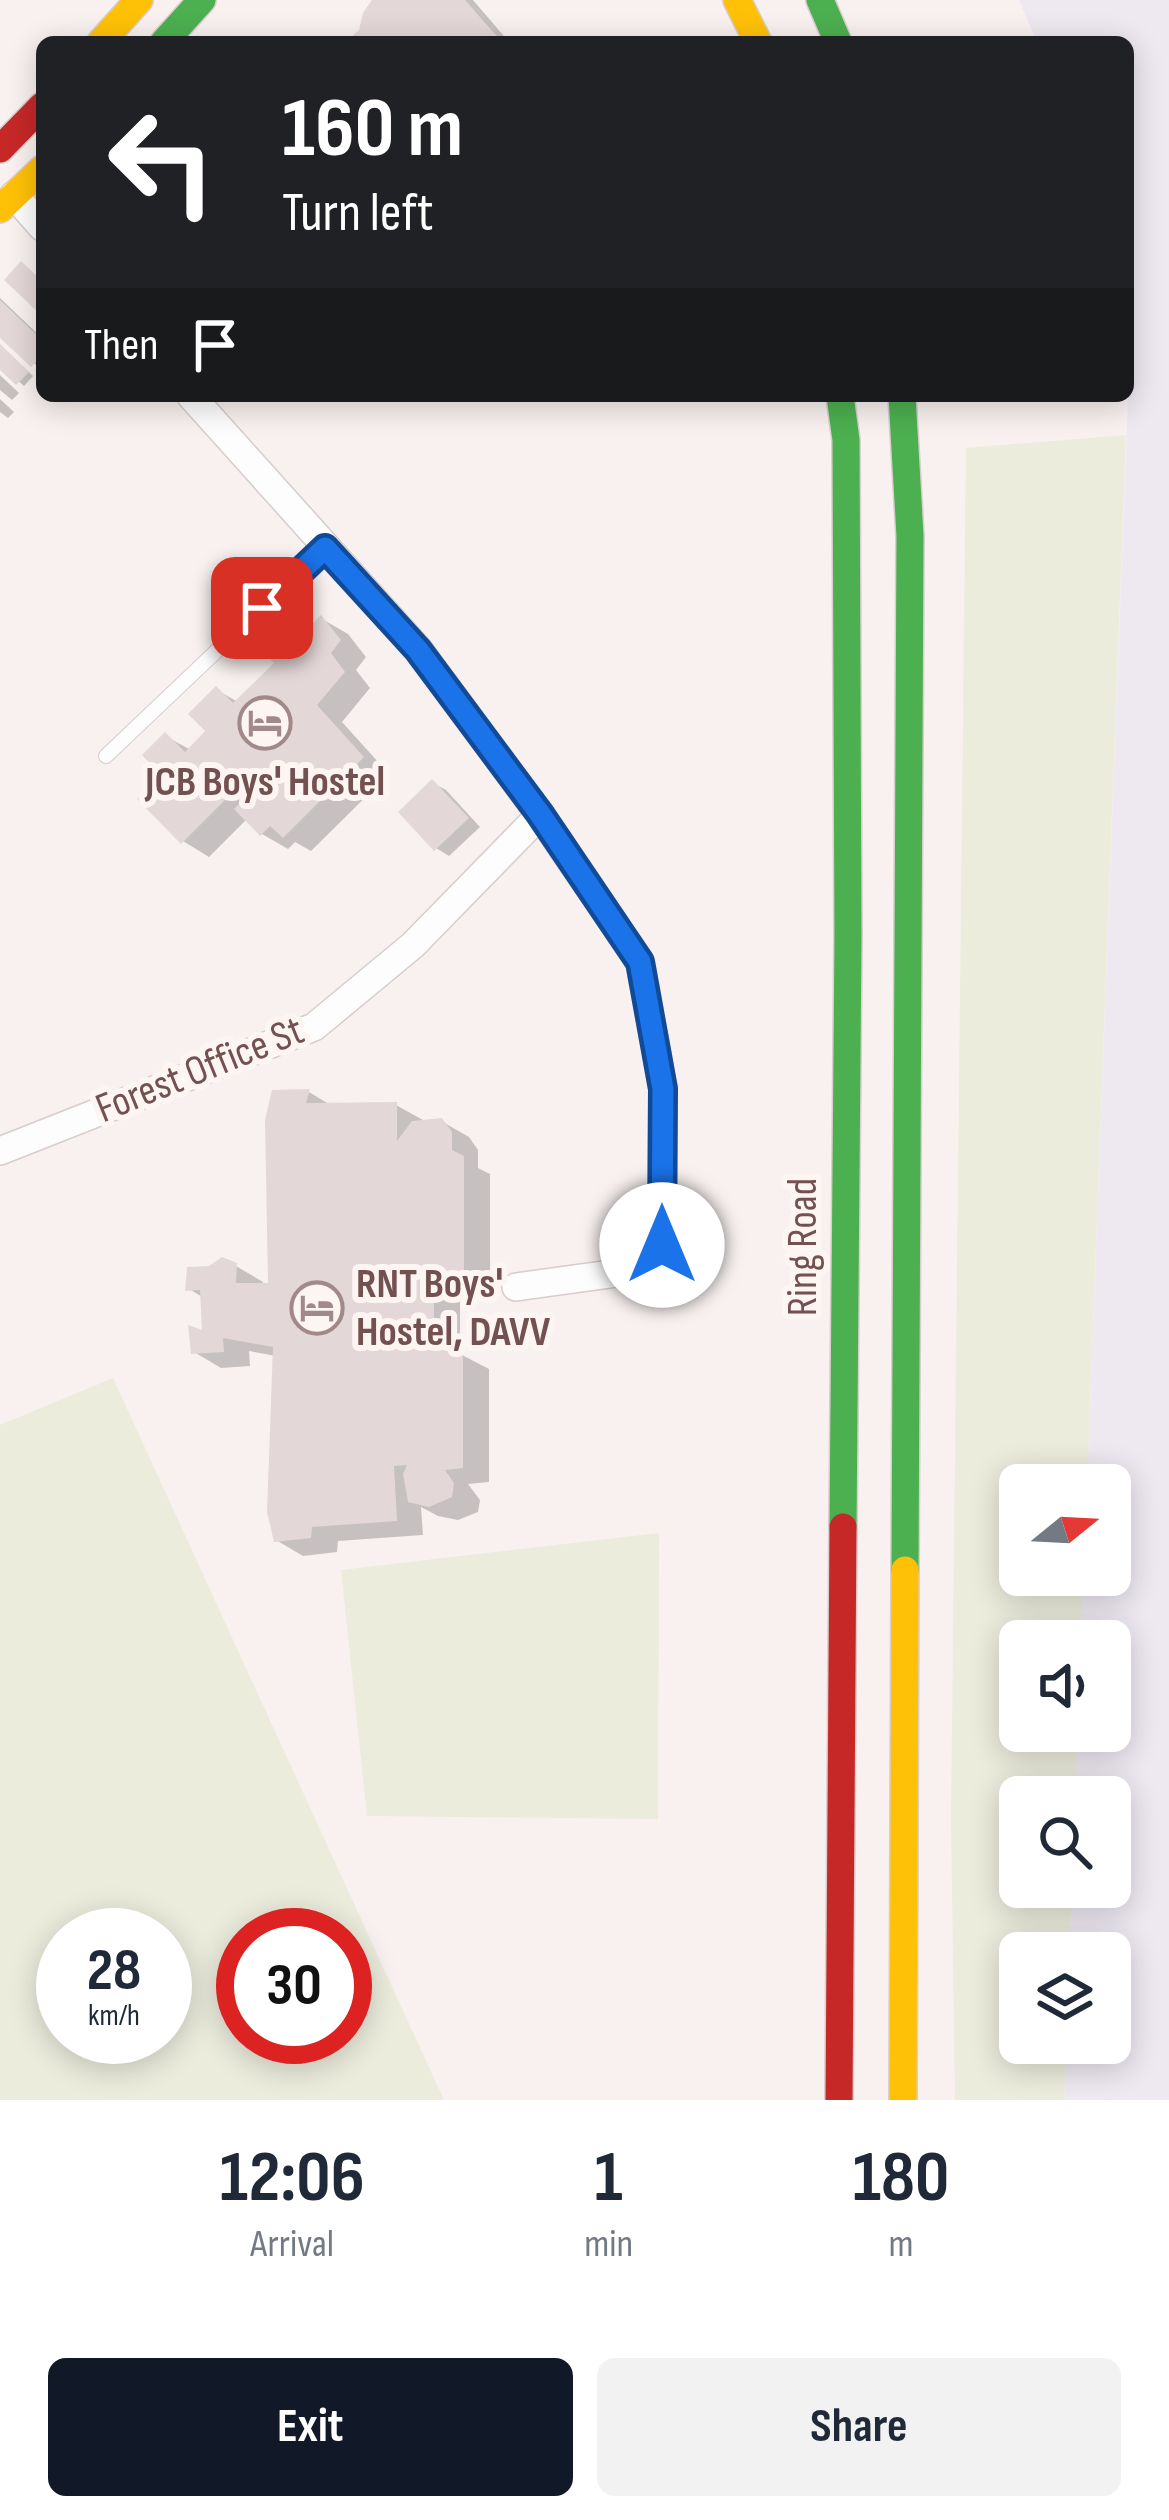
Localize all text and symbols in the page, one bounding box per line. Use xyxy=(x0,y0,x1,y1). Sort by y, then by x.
text: 160 m xyxy=(282,79,463,180)
icon: left xyxy=(84,84,240,240)
text: Turn left xyxy=(282,181,434,246)
icon: arrive xyxy=(182,312,248,378)
text: Then xyxy=(84,318,158,373)
pin xyxy=(211,557,313,659)
icon: arrive xyxy=(229,575,295,641)
hotel icon: JCB Boys' Hostel xyxy=(237,695,293,751)
place label: JCB Boys' Hostel xyxy=(144,757,385,808)
street label: Forest Office St xyxy=(89,1005,311,1135)
street label: Ring Road xyxy=(778,1178,829,1316)
position arrow xyxy=(599,1182,725,1308)
place label: RNT Boys' Hostel, DAVV xyxy=(356,1259,551,1358)
hotel icon: RNT Boys' Hostel, DAVV xyxy=(289,1280,345,1336)
north arrow xyxy=(999,1464,1131,1596)
map controls xyxy=(999,1464,1131,2064)
button: sound xyxy=(999,1620,1131,1752)
button: search xyxy=(999,1776,1131,1908)
speed limit sign: 30 xyxy=(216,1908,372,2064)
button: layers xyxy=(999,1932,1131,2064)
text: 28 xyxy=(87,1935,141,2007)
text: km/h xyxy=(88,1998,140,2034)
text: 12:06 xyxy=(220,2135,365,2222)
text: 1 xyxy=(595,2135,623,2222)
text: 180 xyxy=(853,2135,949,2222)
text: Arrival xyxy=(250,2221,334,2268)
text: min xyxy=(584,2221,633,2268)
text: m xyxy=(889,2221,914,2268)
button: Exit xyxy=(48,2358,573,2496)
button: Share xyxy=(597,2358,1121,2496)

